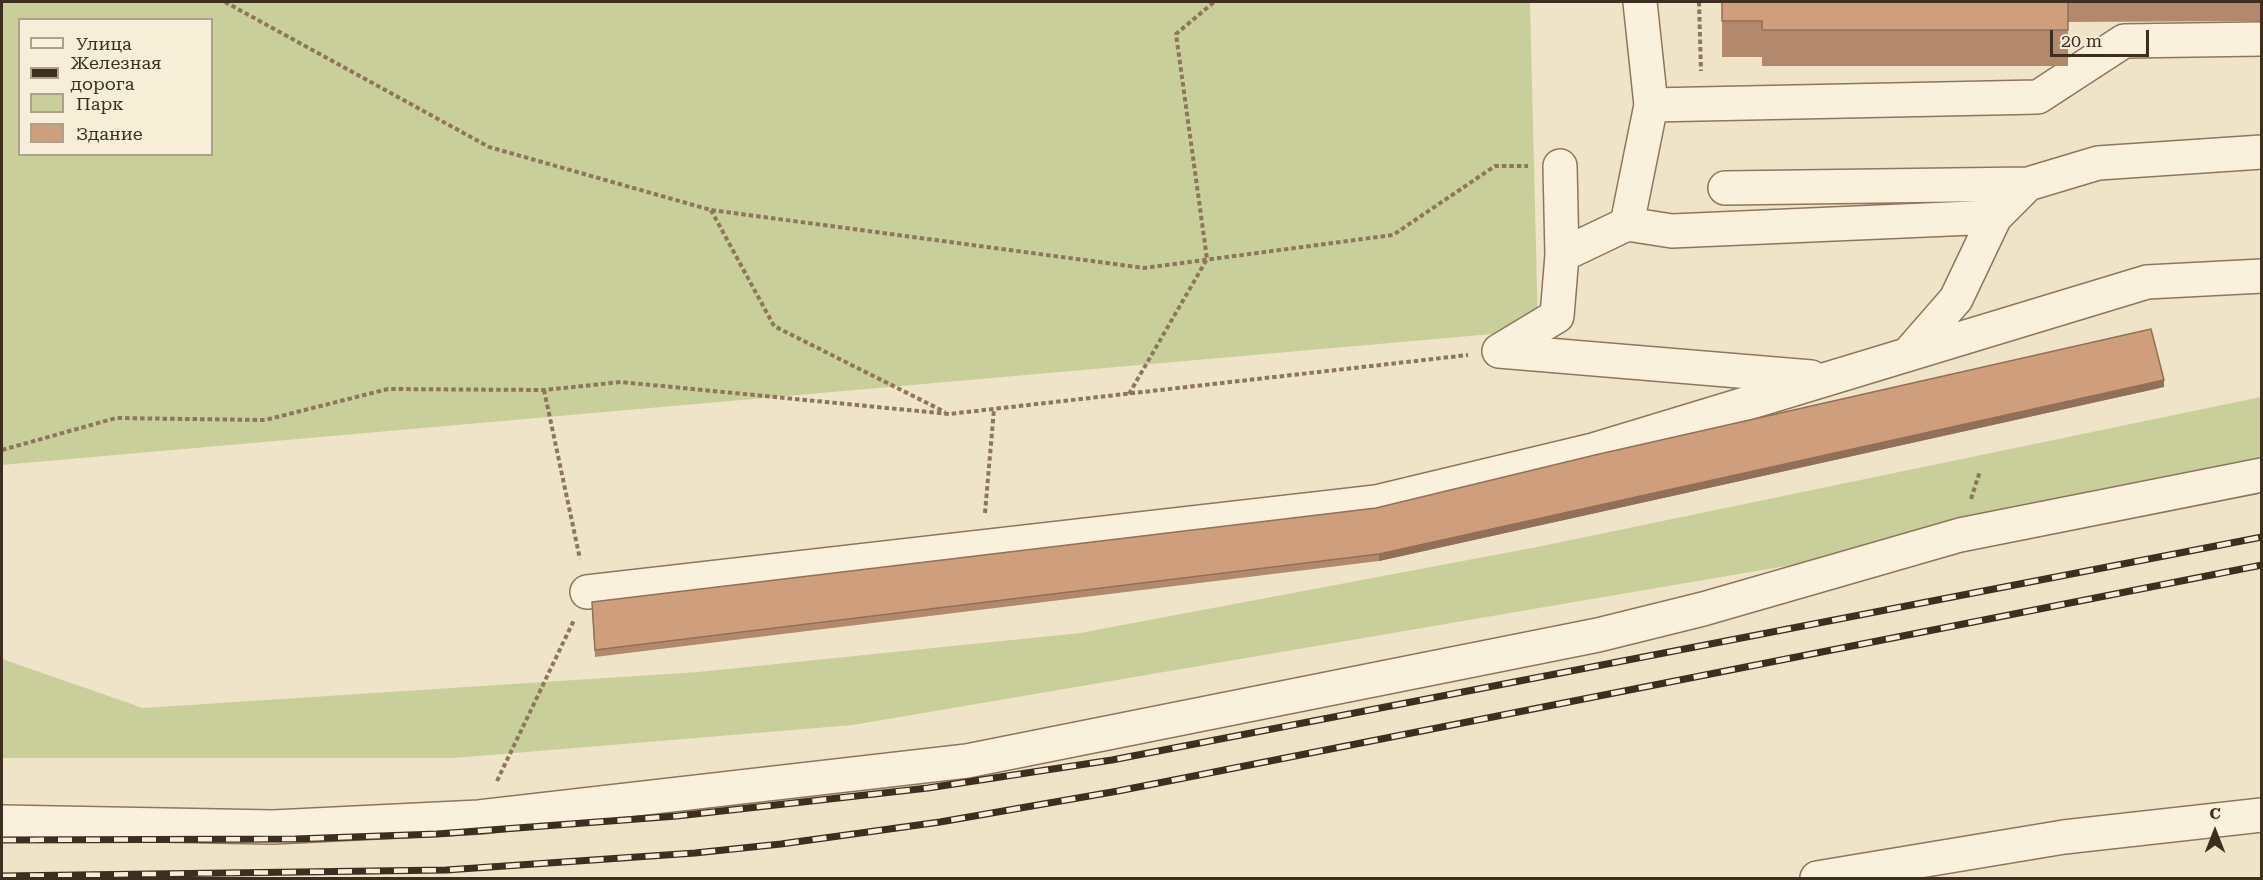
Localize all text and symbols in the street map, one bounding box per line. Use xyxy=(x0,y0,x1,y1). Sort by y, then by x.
legend xyxy=(18,18,213,156)
scale bar xyxy=(2053,18,2152,56)
text: 20 m xyxy=(2061,30,2102,51)
text: Улица xyxy=(76,33,132,54)
text: Железная дорога xyxy=(71,52,161,94)
text: Парк xyxy=(76,93,124,114)
text: Здание xyxy=(76,123,143,144)
north arrow xyxy=(2185,802,2245,862)
text: С xyxy=(2209,804,2221,823)

